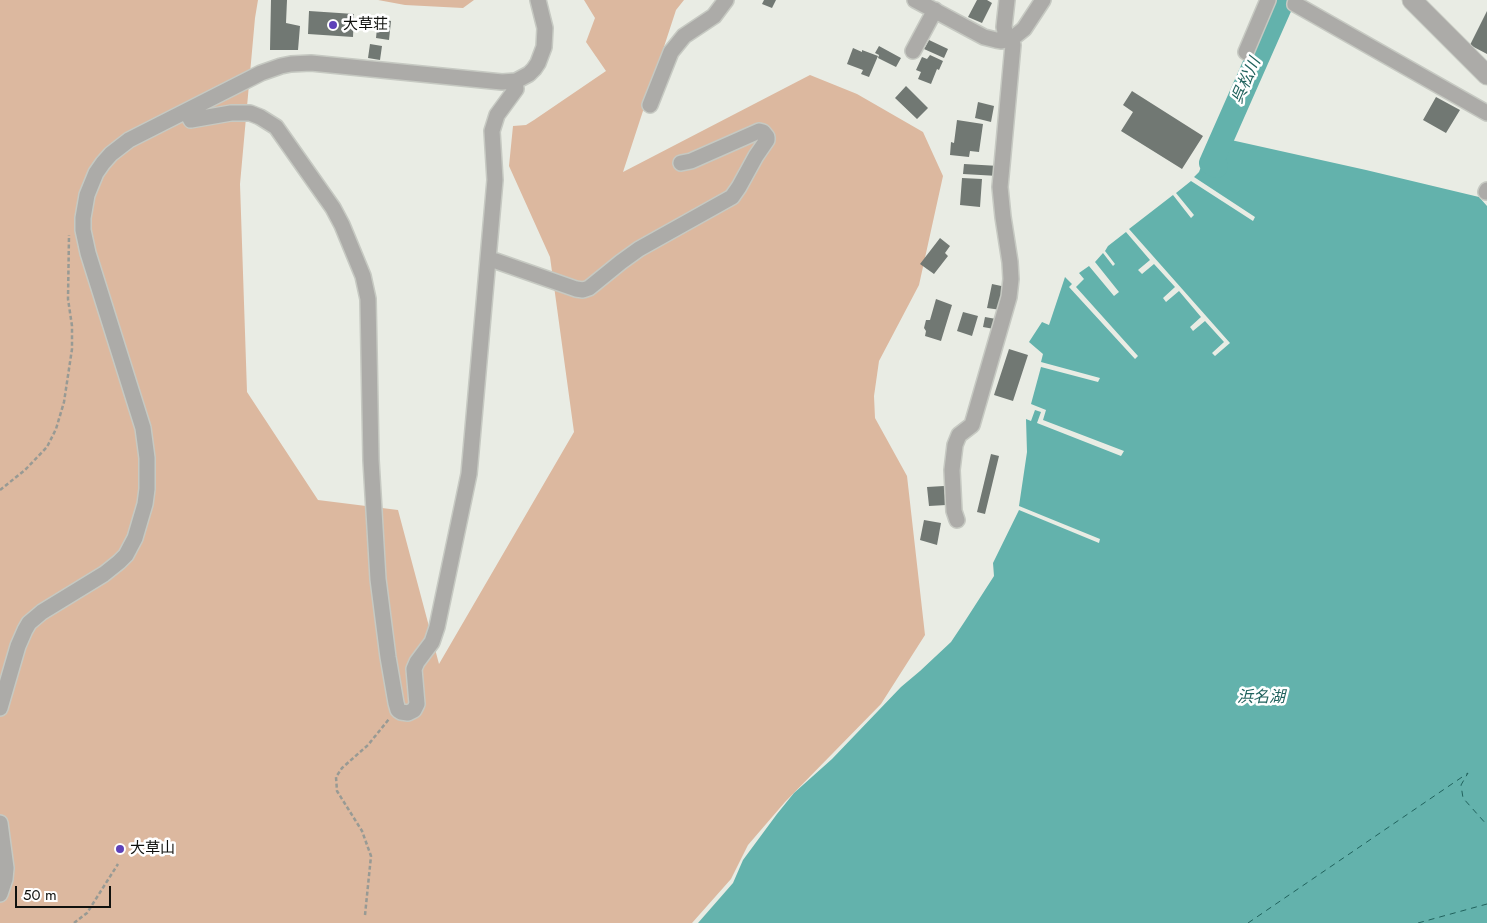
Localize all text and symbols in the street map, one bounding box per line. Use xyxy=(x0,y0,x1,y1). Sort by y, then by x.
place label: 大草荘 xyxy=(343,16,388,34)
marker: 大草荘 xyxy=(327,19,339,31)
water label: 呉松川 xyxy=(1228,55,1266,107)
water label: 浜名湖 xyxy=(1237,688,1285,708)
place label: 大草山 xyxy=(130,840,175,858)
marker: 大草山 xyxy=(114,843,126,855)
scale bar xyxy=(18,876,114,908)
text: 50 m xyxy=(23,884,57,906)

